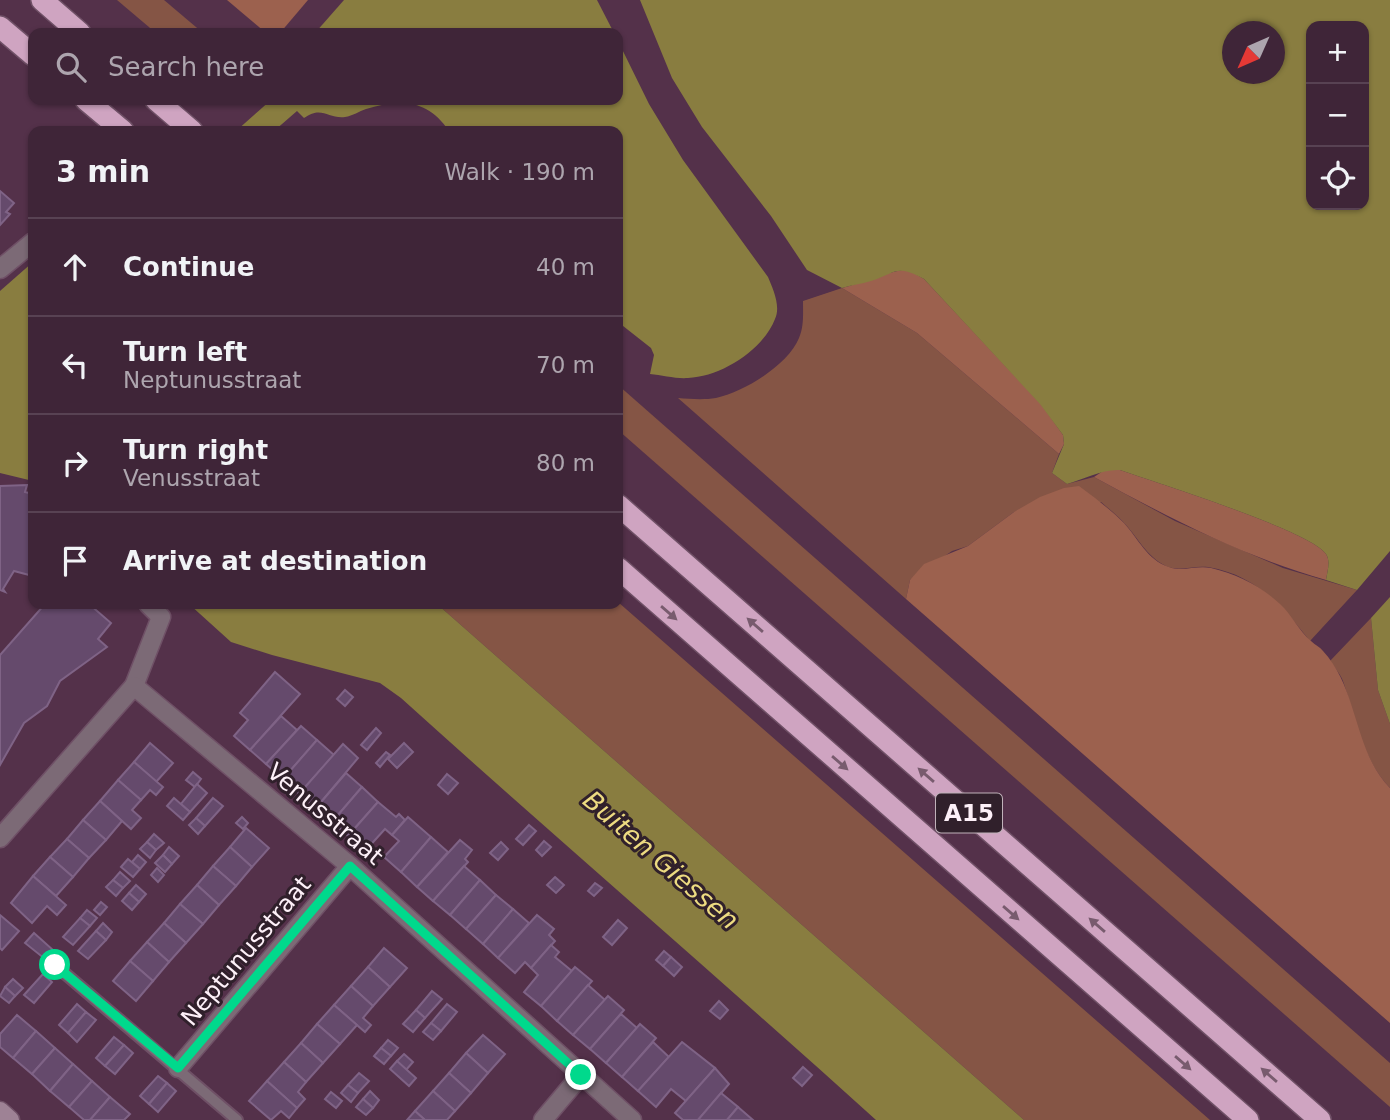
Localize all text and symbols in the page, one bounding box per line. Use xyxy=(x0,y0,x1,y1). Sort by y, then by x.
north arrow xyxy=(1222,21,1285,84)
map controls xyxy=(1306,21,1369,210)
button: + xyxy=(1306,21,1369,84)
search box xyxy=(28,28,623,105)
icon: search xyxy=(52,48,90,86)
text: Search here xyxy=(108,52,264,82)
button: − xyxy=(1306,84,1369,147)
button: locate xyxy=(1306,147,1369,210)
text: 3 min xyxy=(56,154,150,189)
text: Walk · 190 m xyxy=(444,159,595,185)
icon: ahead xyxy=(56,248,94,286)
text: Continue xyxy=(123,252,254,282)
text: 40 m xyxy=(536,254,595,280)
text: Turn left xyxy=(123,337,247,367)
icon: left xyxy=(56,346,94,384)
text: 70 m xyxy=(536,352,595,378)
text: Neptunusstraat xyxy=(123,367,301,393)
text: Turn right xyxy=(123,435,268,465)
icon: right xyxy=(56,444,94,482)
text: 80 m xyxy=(536,450,595,476)
text: Venusstraat xyxy=(123,465,260,491)
icon: arrive xyxy=(56,542,94,580)
text: Arrive at destination xyxy=(123,546,427,576)
one-way arrow xyxy=(660,605,678,621)
one-way arrow xyxy=(746,617,764,633)
one-way arrow xyxy=(831,755,849,771)
street label: Venusstraat xyxy=(261,757,389,871)
one-way arrow xyxy=(917,767,935,783)
water label: Buiten Giessen xyxy=(577,785,745,935)
road number: A15 xyxy=(936,793,1002,832)
street label: Neptunusstraat xyxy=(175,871,317,1031)
one-way arrow xyxy=(1003,905,1020,920)
one-way arrow xyxy=(1089,918,1106,933)
route start xyxy=(39,949,70,980)
one-way arrow xyxy=(1174,1055,1191,1070)
route end xyxy=(565,1059,596,1090)
one-way arrow xyxy=(1260,1068,1277,1083)

